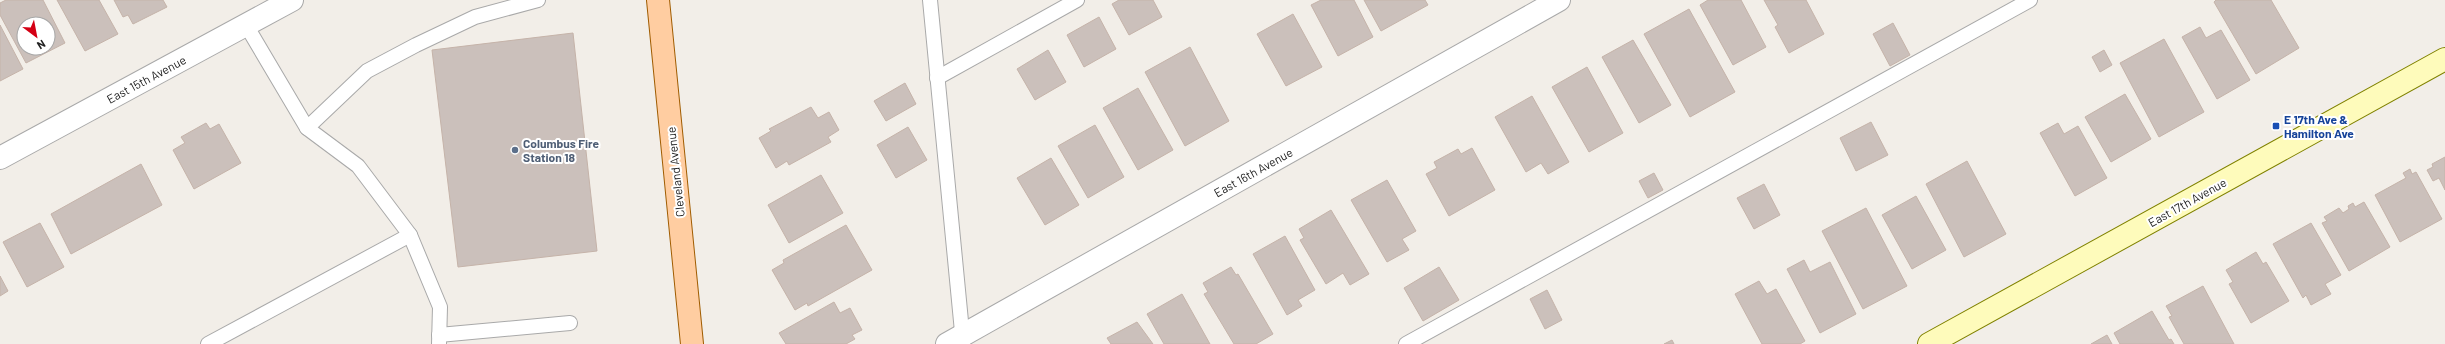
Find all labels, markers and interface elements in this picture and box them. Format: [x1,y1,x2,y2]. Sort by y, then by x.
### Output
north arrow [16,16,56,56]
text: N [35,37,48,52]
street label: East 15th Avenue [104,52,188,106]
place label: E 17th Ave & Hamilton Ave [2284,112,2354,140]
marker: E 17th Ave & Hamilton Ave [2271,121,2281,131]
street label: Cleveland Avenue [663,126,687,218]
place label: Columbus Fire Station 18 [523,136,599,164]
marker: Columbus Fire Station 18 [510,145,520,155]
street label: East 16th Avenue [1211,145,1295,199]
street label: East 17th Avenue [2145,175,2229,229]

